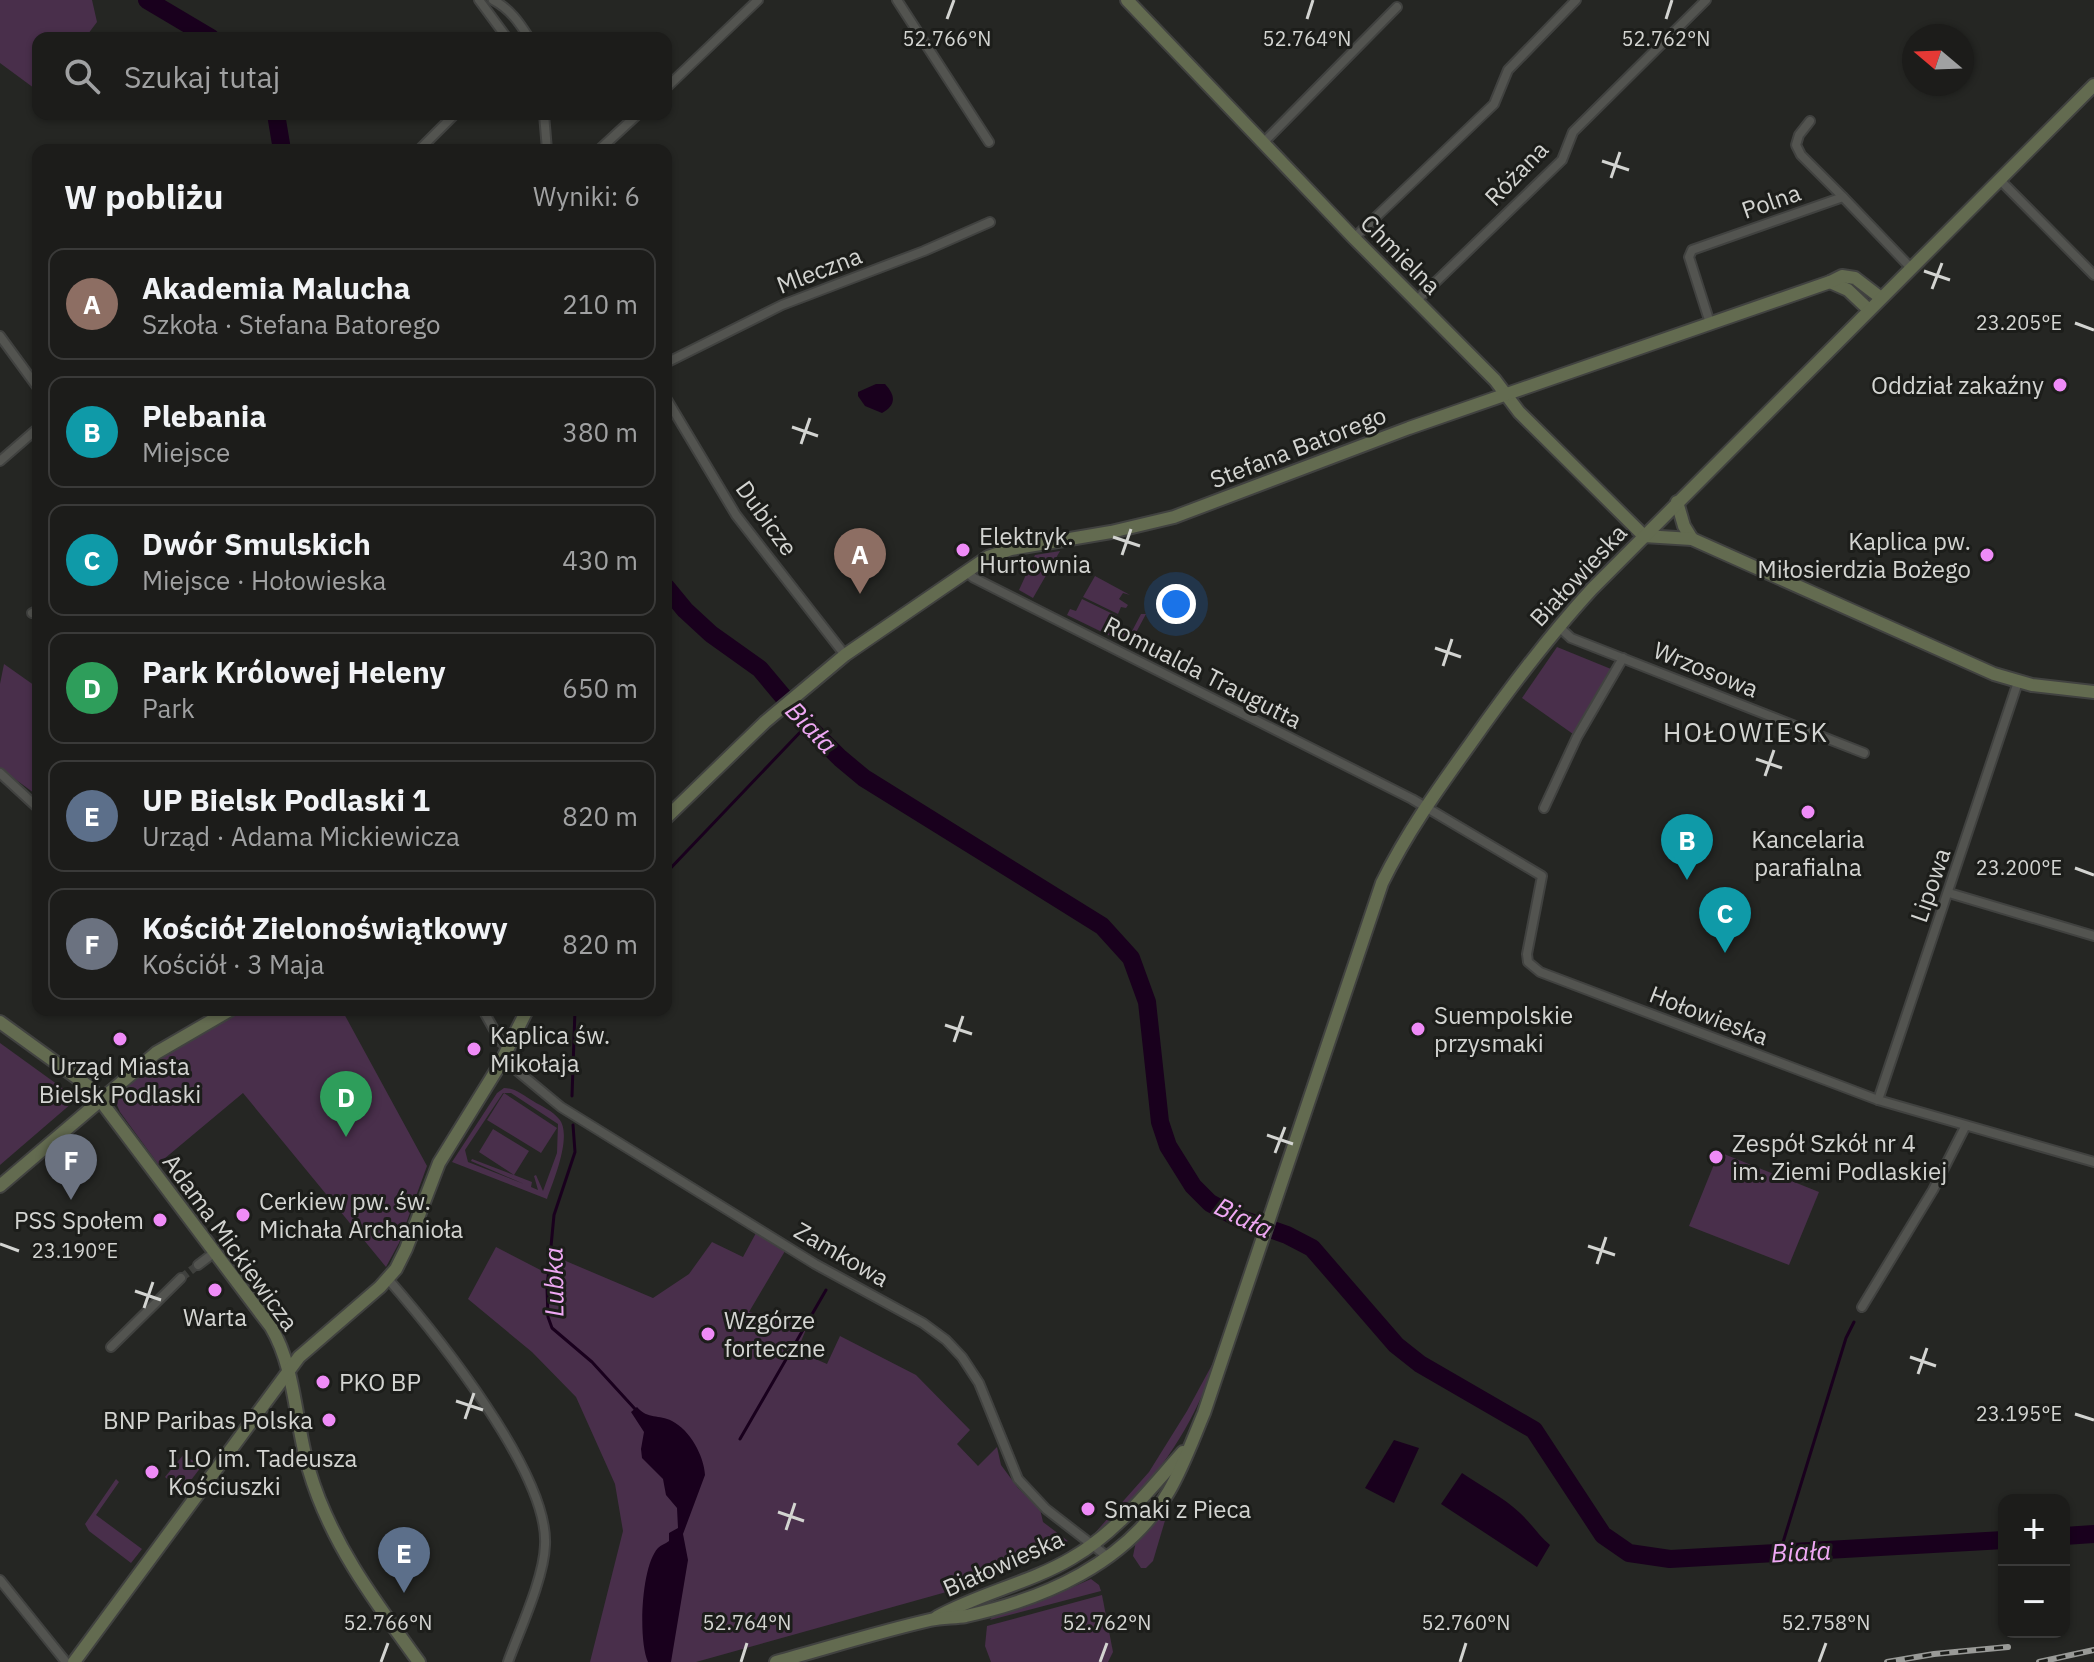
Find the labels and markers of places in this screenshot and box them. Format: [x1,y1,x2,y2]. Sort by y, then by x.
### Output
place label: Oddział zakaźny [1871,369,2044,401]
marker: Oddział zakaźny [2051,376,2069,394]
place label: Elektryk. Hurtownia [979,520,1091,580]
place label: Kaplica pw. Miłosierdzia Bożego [1757,525,1971,585]
pin: A [834,528,886,594]
marker: Elektryk. Hurtownia [954,541,972,559]
marker: Kaplica pw. Miłosierdzia Bożego [1978,546,1996,564]
marker: Kancelaria parafialna [1799,803,1817,821]
pin: B [1661,814,1713,880]
place label: Kancelaria parafialna [1751,823,1865,883]
pin: C [1699,887,1751,953]
place label: Suempolskie przysmaki [1434,999,1573,1059]
place label: Kaplica św. Mikołaja [490,1019,610,1079]
marker: Suempolskie przysmaki [1409,1020,1427,1038]
marker: Urząd Miasta Bielsk Podlaski [111,1030,129,1048]
marker: Kaplica św. Mikołaja [465,1040,483,1058]
place label: Urząd Miasta Bielsk Podlaski [39,1050,201,1110]
pin: D [320,1071,372,1137]
place label: Zespół Szkół nr 4 im. Ziemi Podlaskiej [1732,1127,1947,1187]
pin: F [45,1134,97,1200]
marker: Zespół Szkół nr 4 im. Ziemi Podlaskiej [1707,1148,1725,1166]
place label: Cerkiew pw. św. Michała Archanioła [259,1185,463,1245]
place label: PSS Społem [14,1204,144,1236]
marker: Cerkiew pw. św. Michała Archanioła [234,1206,252,1224]
marker: PSS Społem [151,1211,169,1229]
marker: Warta [206,1281,224,1299]
place label: Warta [183,1301,247,1333]
place label: Wzgórze forteczne [724,1304,826,1364]
marker: Wzgórze forteczne [699,1325,717,1343]
place label: PKO BP [339,1366,421,1398]
marker: PKO BP [314,1373,332,1391]
place label: BNP Paribas Polska [103,1404,313,1436]
marker: BNP Paribas Polska [320,1411,338,1429]
place label: I LO im. Tadeusza Kościuszki [168,1442,358,1502]
marker: I LO im. Tadeusza Kościuszki [143,1463,161,1481]
place label: Smaki z Pieca [1104,1493,1252,1525]
marker: Smaki z Pieca [1079,1500,1097,1518]
pin: E [378,1527,430,1593]

